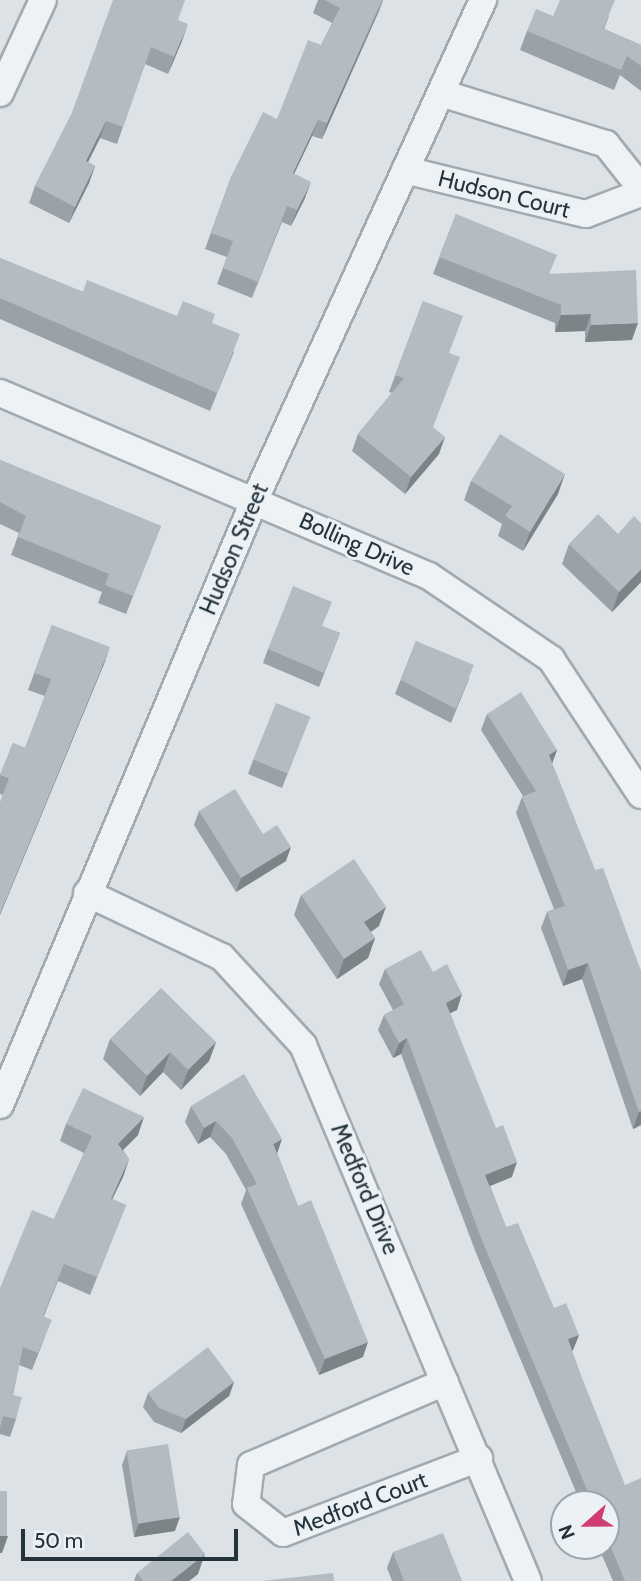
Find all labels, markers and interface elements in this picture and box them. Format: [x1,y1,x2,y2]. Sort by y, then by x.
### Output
street label: Hudson Court [435,164,573,224]
street label: Hudson Street [194,479,274,619]
street label: Bolling Drive [295,506,419,582]
street label: Medford Drive [325,1119,405,1259]
street label: Medford Court [289,1466,431,1542]
north arrow [550,1490,620,1560]
scale bar [24,1514,242,1558]
text: N [554,1522,580,1542]
text: 50 m [34,1528,83,1553]

